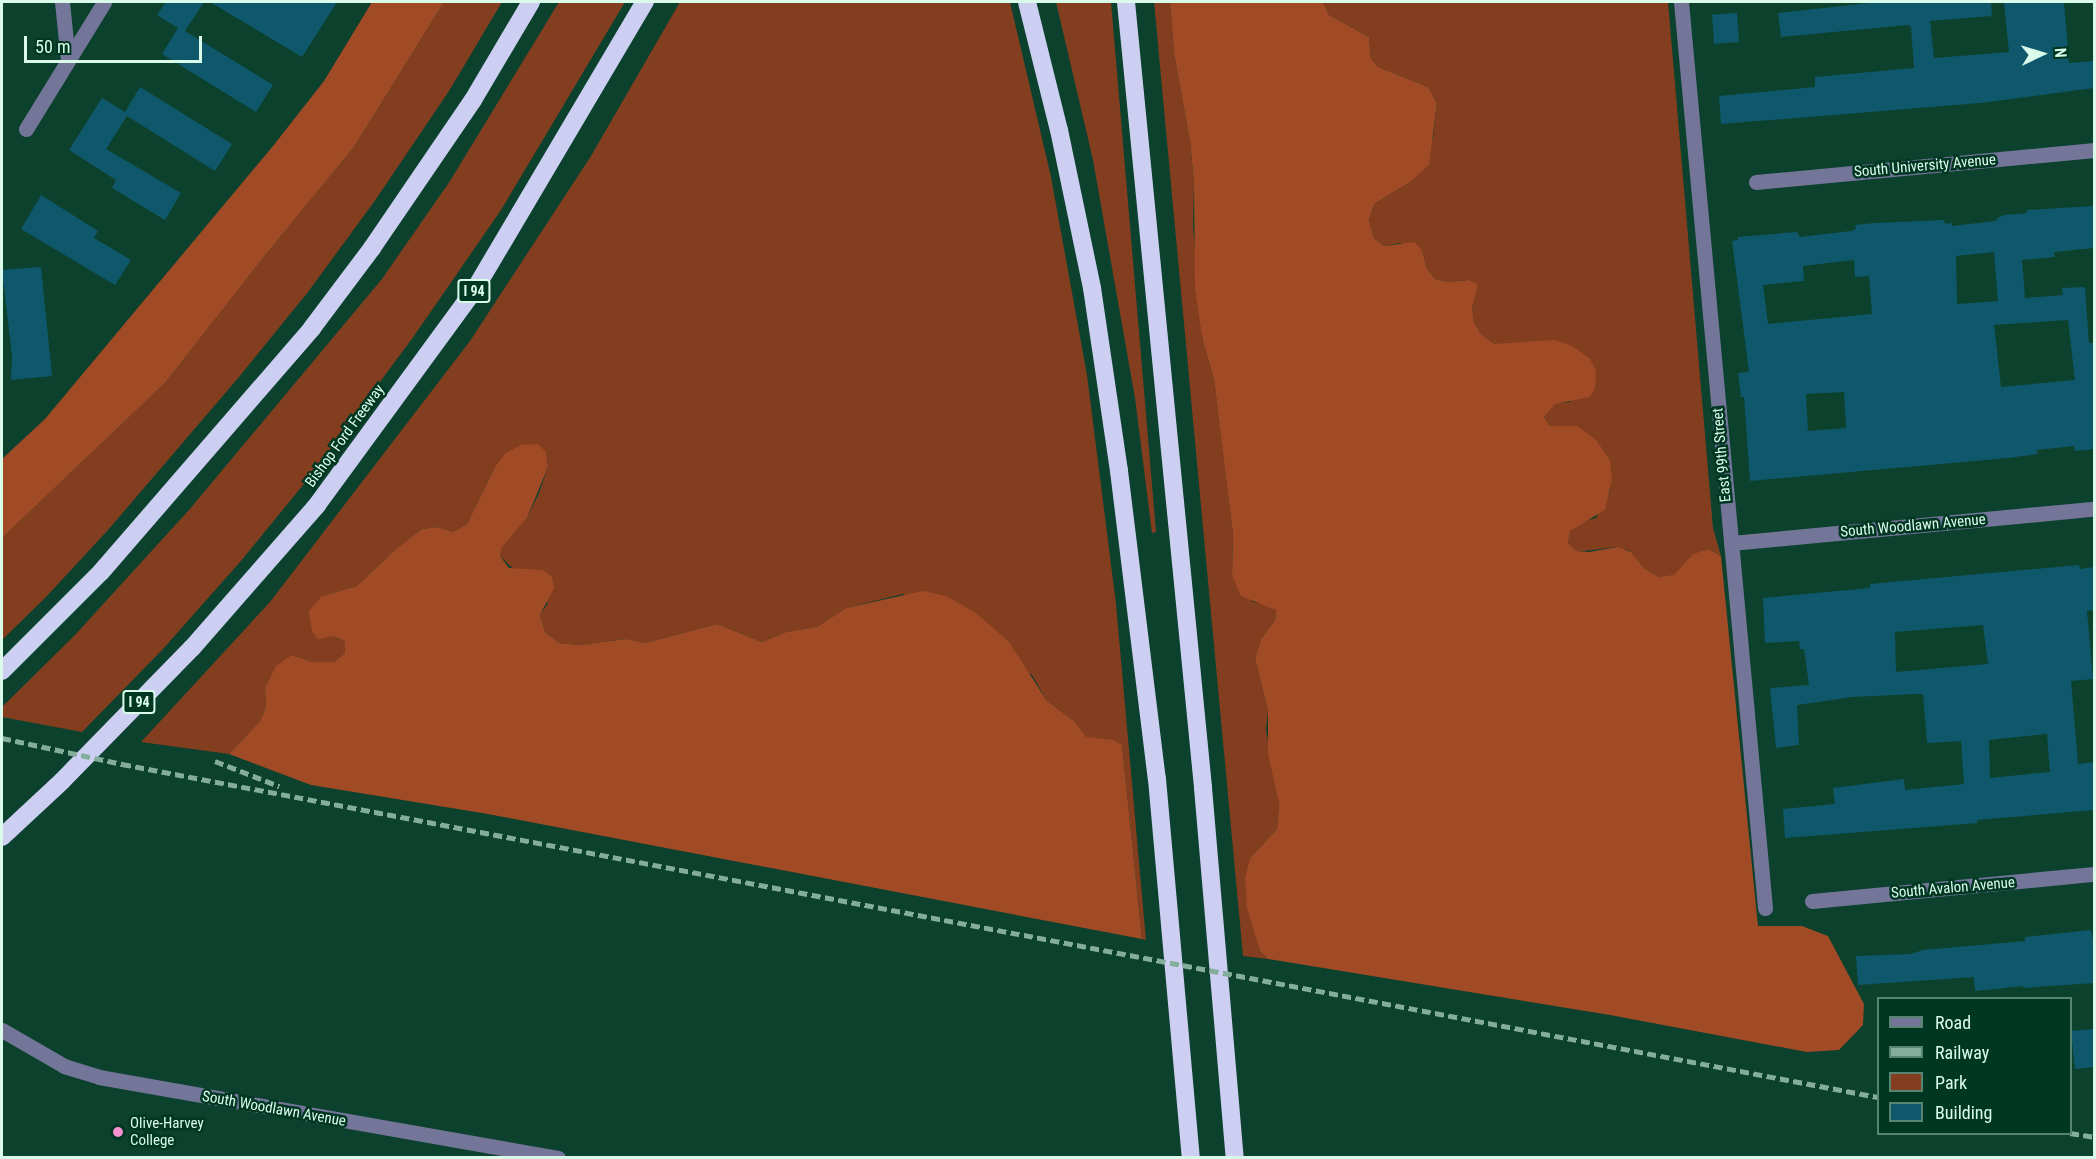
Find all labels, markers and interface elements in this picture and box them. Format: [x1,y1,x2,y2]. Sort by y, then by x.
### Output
scale bar [27,24,206,62]
north arrow [2012,24,2072,84]
text: 50 m [35,36,70,57]
text: N [2051,47,2070,58]
street label: South University Avenue [1853,151,1997,181]
road number: I 94 [456,280,492,302]
street label: Bishop Ford Freeway [302,381,388,491]
street label: East 99th Street [1709,407,1735,503]
street label: South Woodlawn Avenue [1840,511,1986,541]
road number: I 94 [121,691,157,713]
street label: South Avalon Avenue [1890,874,2016,902]
legend [1877,997,2072,1135]
text: Road [1935,1012,1971,1033]
text: Railway [1935,1042,1989,1063]
text: Park [1935,1072,1967,1093]
street label: South Woodlawn Avenue [201,1087,347,1131]
text: Building [1935,1102,1992,1123]
place label: Olive-Harvey College [130,1114,204,1149]
marker: Olive-Harvey College [111,1125,125,1139]

